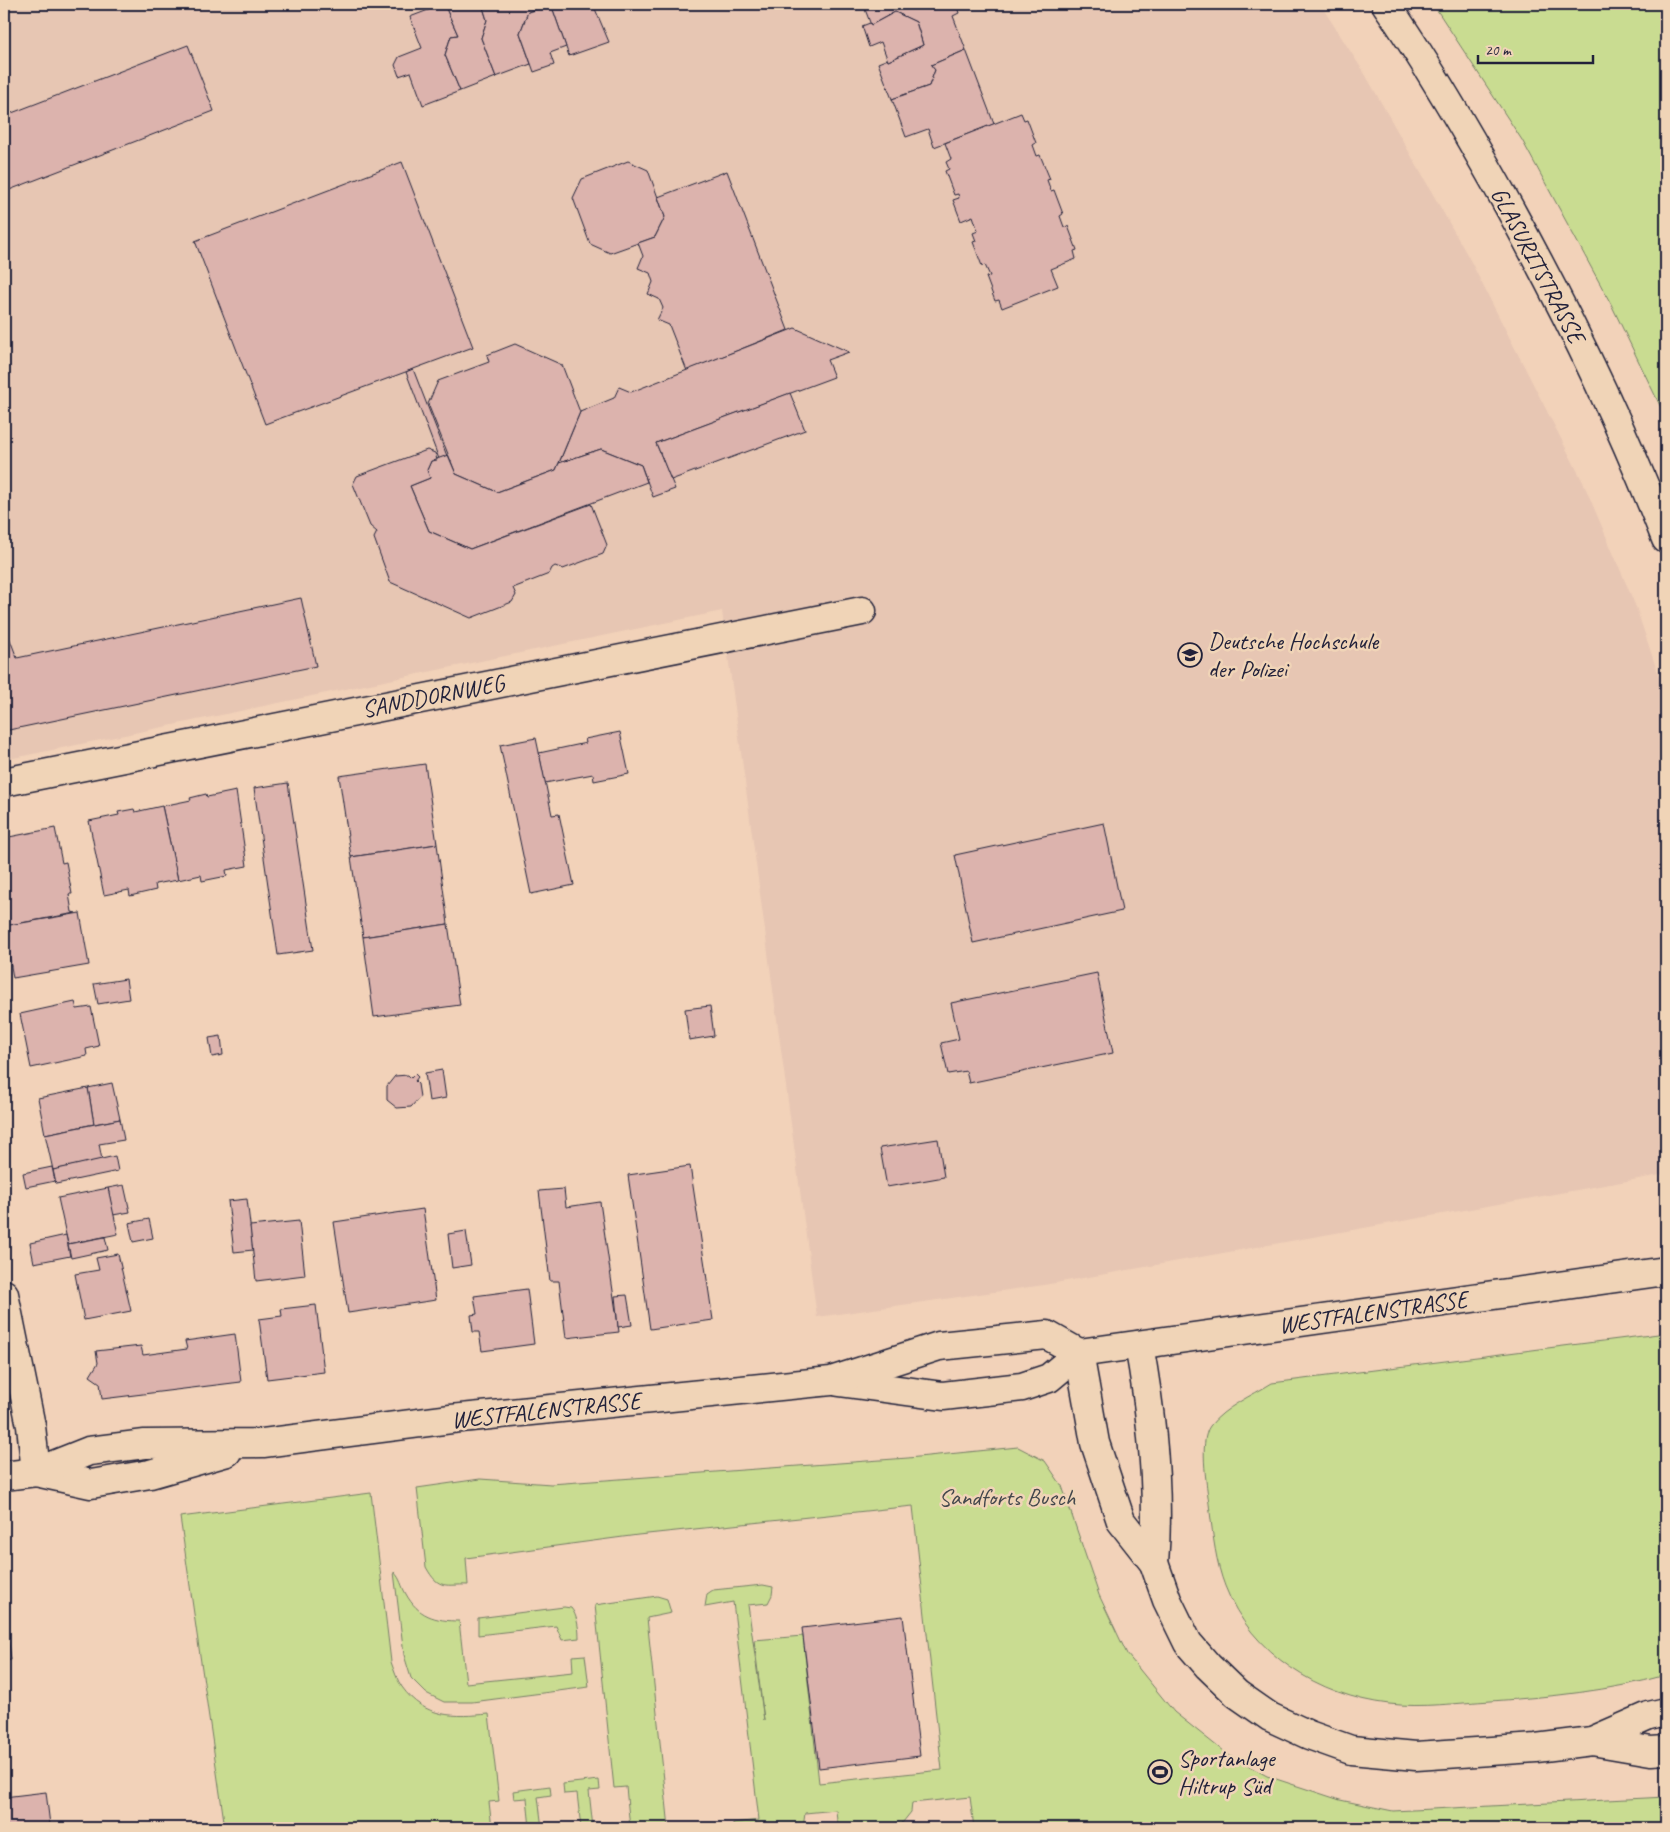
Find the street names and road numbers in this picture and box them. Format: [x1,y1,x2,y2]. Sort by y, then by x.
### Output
street label: GLASURITSTRASSE [1484,182,1593,351]
street label: SANDDORNWEG [359,667,509,724]
street label: WESTFALENSTRASSE [1277,1284,1472,1340]
street label: WESTFALENSTRASSE [450,1385,645,1435]

